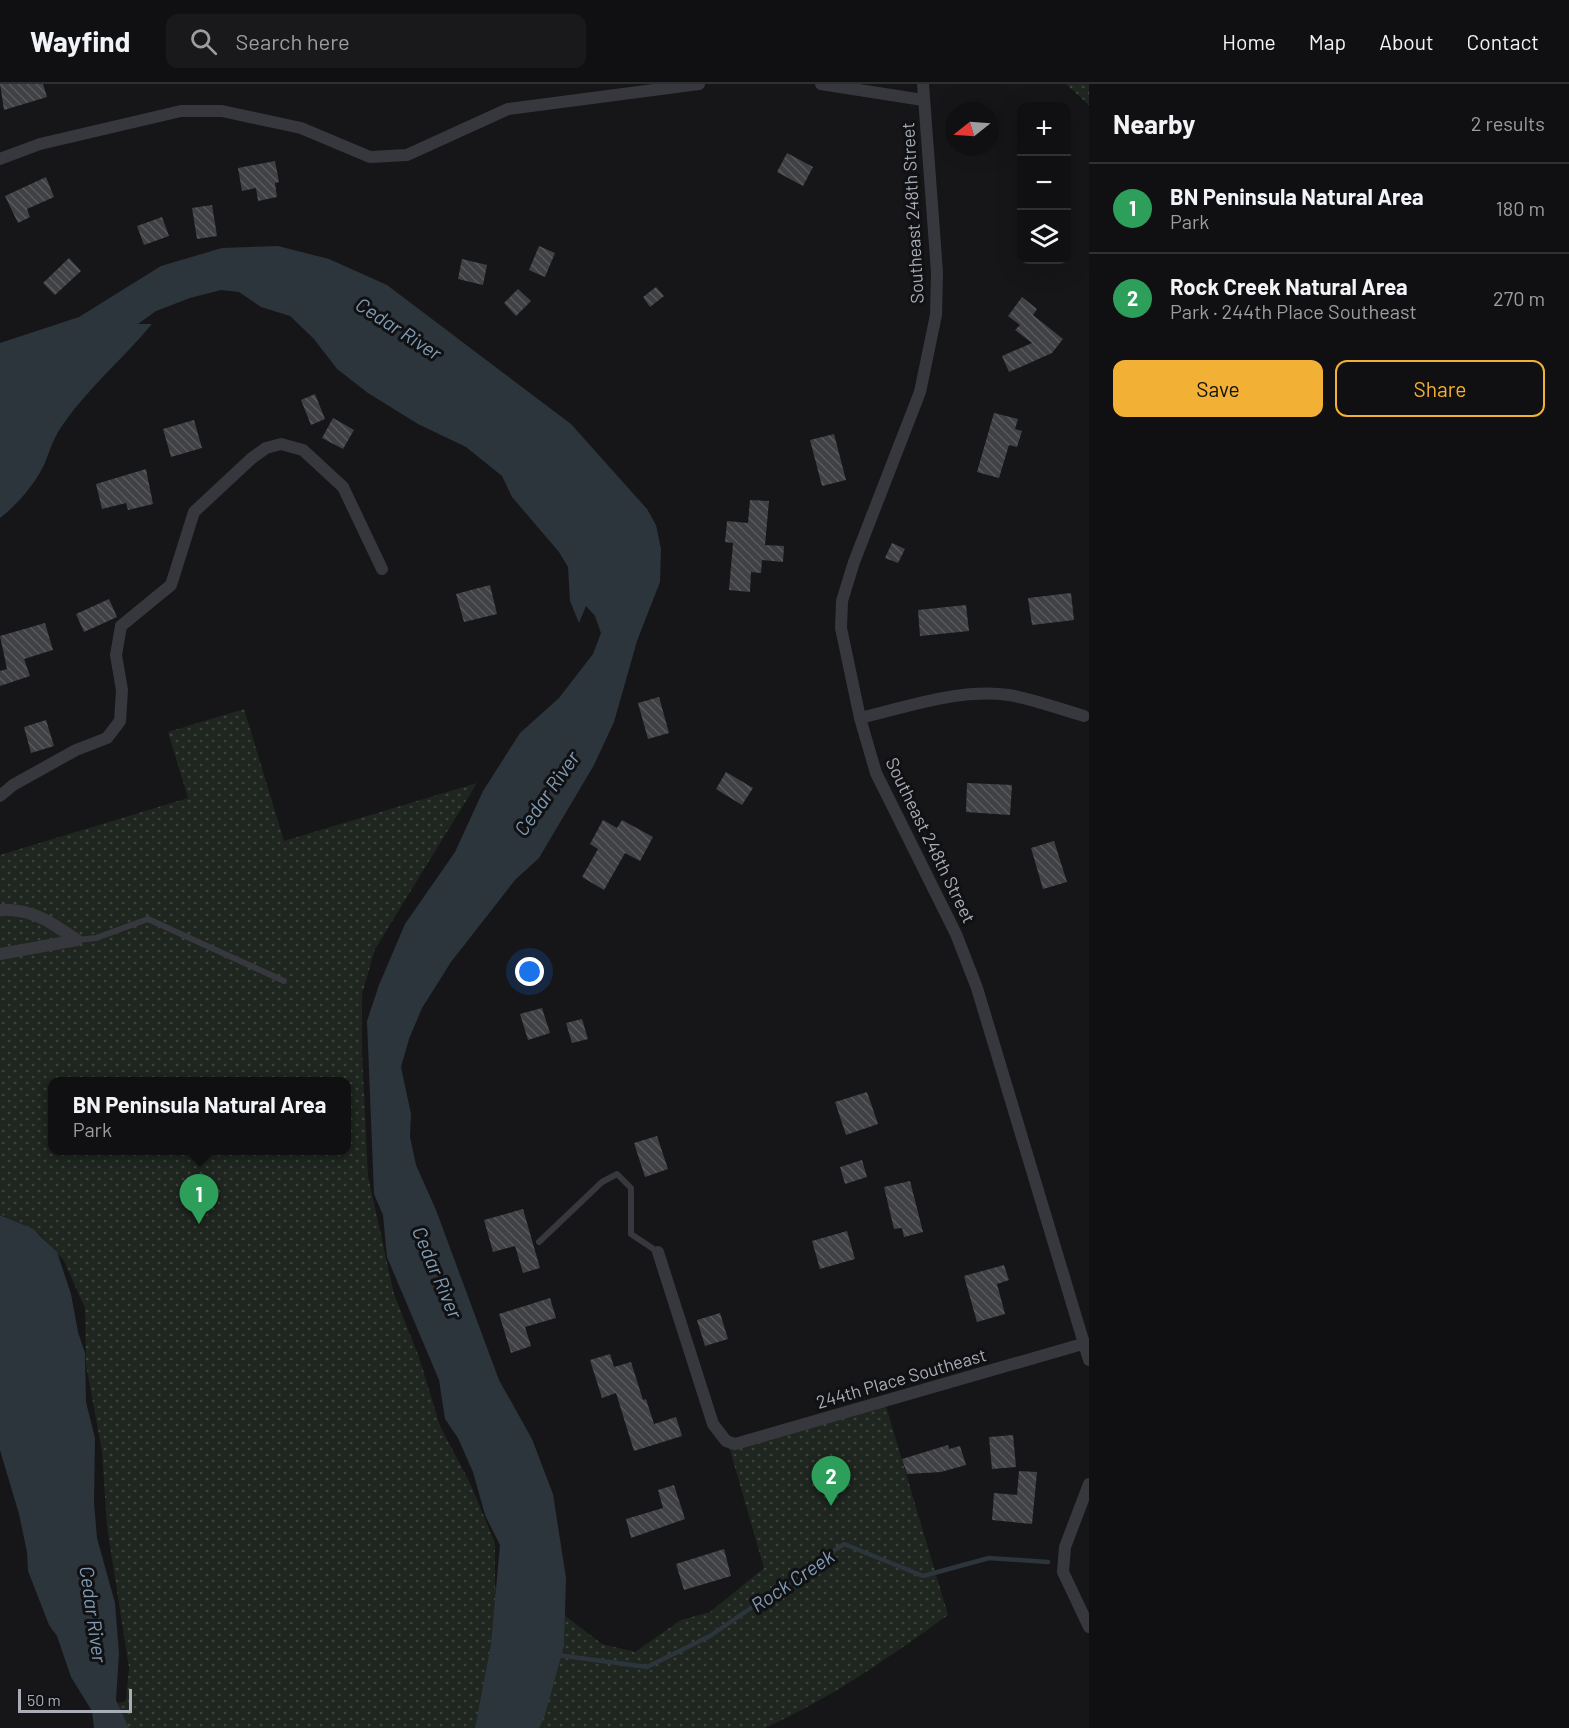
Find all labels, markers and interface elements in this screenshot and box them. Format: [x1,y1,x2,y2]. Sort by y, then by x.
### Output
search box [166,14,586,68]
text: Wayfind [30,24,130,58]
icon: search [187,25,220,58]
text: Search here [235,28,350,54]
text: Home [1222,29,1276,54]
text: Map [1309,29,1346,54]
text: About [1379,29,1434,54]
text: Contact [1467,29,1539,54]
north arrow [945,102,999,156]
map controls [1017,102,1071,264]
button: + [1017,102,1071,156]
text: Nearby [1113,108,1195,139]
text: 2 results [1471,111,1545,135]
street label: Southeast 248th Street [896,122,928,304]
button: − [1017,156,1071,210]
text: BN Peninsula Natural Area [1170,183,1424,209]
text: 1 [1129,196,1136,220]
text: 180 m [1496,196,1545,220]
text: Park [1170,209,1209,233]
button: layers [1017,210,1071,264]
text: Rock Creek Natural Area [1170,273,1408,299]
text: 2 [1127,286,1138,310]
text: 270 m [1493,286,1545,310]
water label: Cedar River [352,291,447,365]
text: Park · 244th Place Southeast [1170,299,1417,323]
button: Save [1113,360,1323,417]
button: Share [1335,360,1545,417]
water label: Cedar River [508,745,584,840]
street label: Southeast 248th Street [881,754,981,926]
your location [515,957,544,986]
popup [48,1077,351,1155]
text: BN Peninsula Natural Area [73,1091,326,1117]
text: Park [73,1117,112,1141]
pin: 1 [180,1174,218,1224]
water label: Cedar River [408,1223,468,1322]
street label: 244th Place Southeast [813,1343,989,1413]
pin: 2 [812,1456,850,1506]
water label: Rock Creek [746,1543,838,1617]
water label: Cedar River [75,1564,113,1665]
scale bar [18,1686,132,1714]
text: 50 m [27,1690,61,1709]

